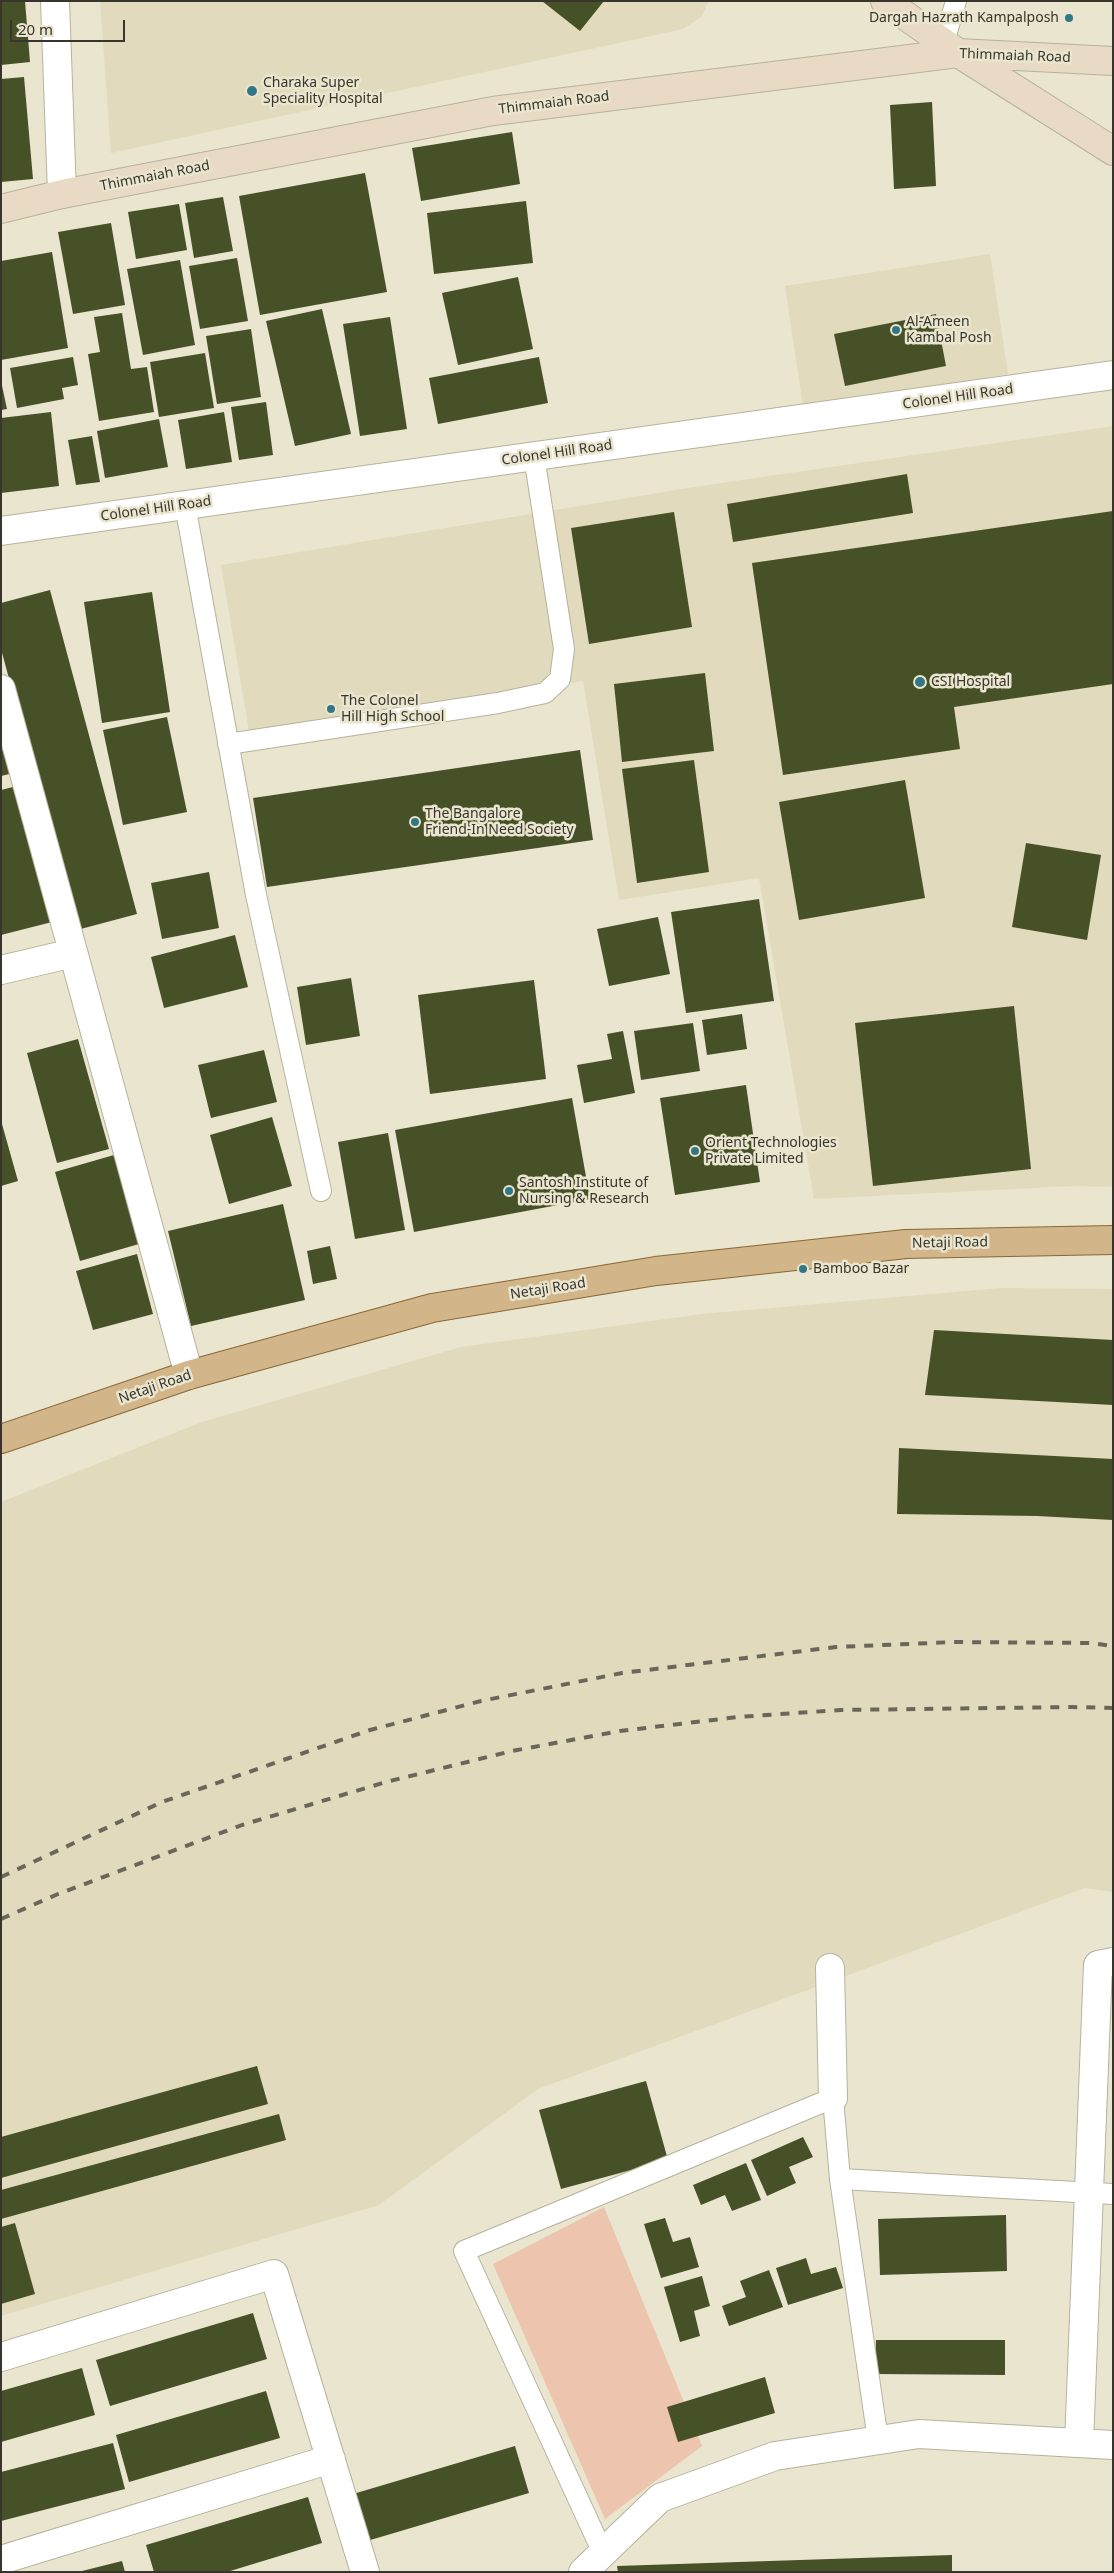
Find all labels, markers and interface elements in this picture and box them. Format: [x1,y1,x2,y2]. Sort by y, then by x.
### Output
scale bar [12,10,128,42]
place label: Dargah Hazrath Kampalposh [869,10,1059,26]
marker: Dargah Hazrath Kampalposh [1063,12,1075,24]
text: 20 m [18,19,53,39]
street label: Thimmaiah Road [959,46,1071,66]
place label: Charaka Super Speciality Hospital [263,75,383,108]
marker: Charaka Super Speciality Hospital [245,84,259,98]
street label: Thimmaiah Road [498,88,610,118]
street label: Thimmaiah Road [99,157,211,195]
place label: Al-Ameen Kambal Posh [906,314,992,347]
marker: Al-Ameen Kambal Posh [890,324,902,336]
street label: Colonel Hill Road [902,381,1014,413]
street label: Colonel Hill Road [501,437,613,469]
street label: Colonel Hill Road [100,493,212,525]
place label: CSI Hospital [931,674,1010,690]
marker: CSI Hospital [913,675,927,689]
place label: The Colonel Hill High School [341,693,444,726]
marker: The Colonel Hill High School [325,703,337,715]
place label: The Bangalore Friend-In Need Society [425,806,574,839]
marker: The Bangalore Friend-In Need Society [409,816,421,828]
place label: Orient Technologies Private Limited [705,1135,837,1168]
marker: Orient Technologies Private Limited [689,1145,701,1157]
place label: Santosh Institute of Nursing & Research [519,1175,649,1208]
marker: Santosh Institute of Nursing & Research [503,1185,515,1197]
street label: Netaji Road [912,1234,988,1252]
place label: Bamboo Bazar [813,1261,909,1277]
marker: Bamboo Bazar [797,1263,809,1275]
street label: Netaji Road [509,1275,587,1303]
street label: Netaji Road [116,1367,194,1407]

